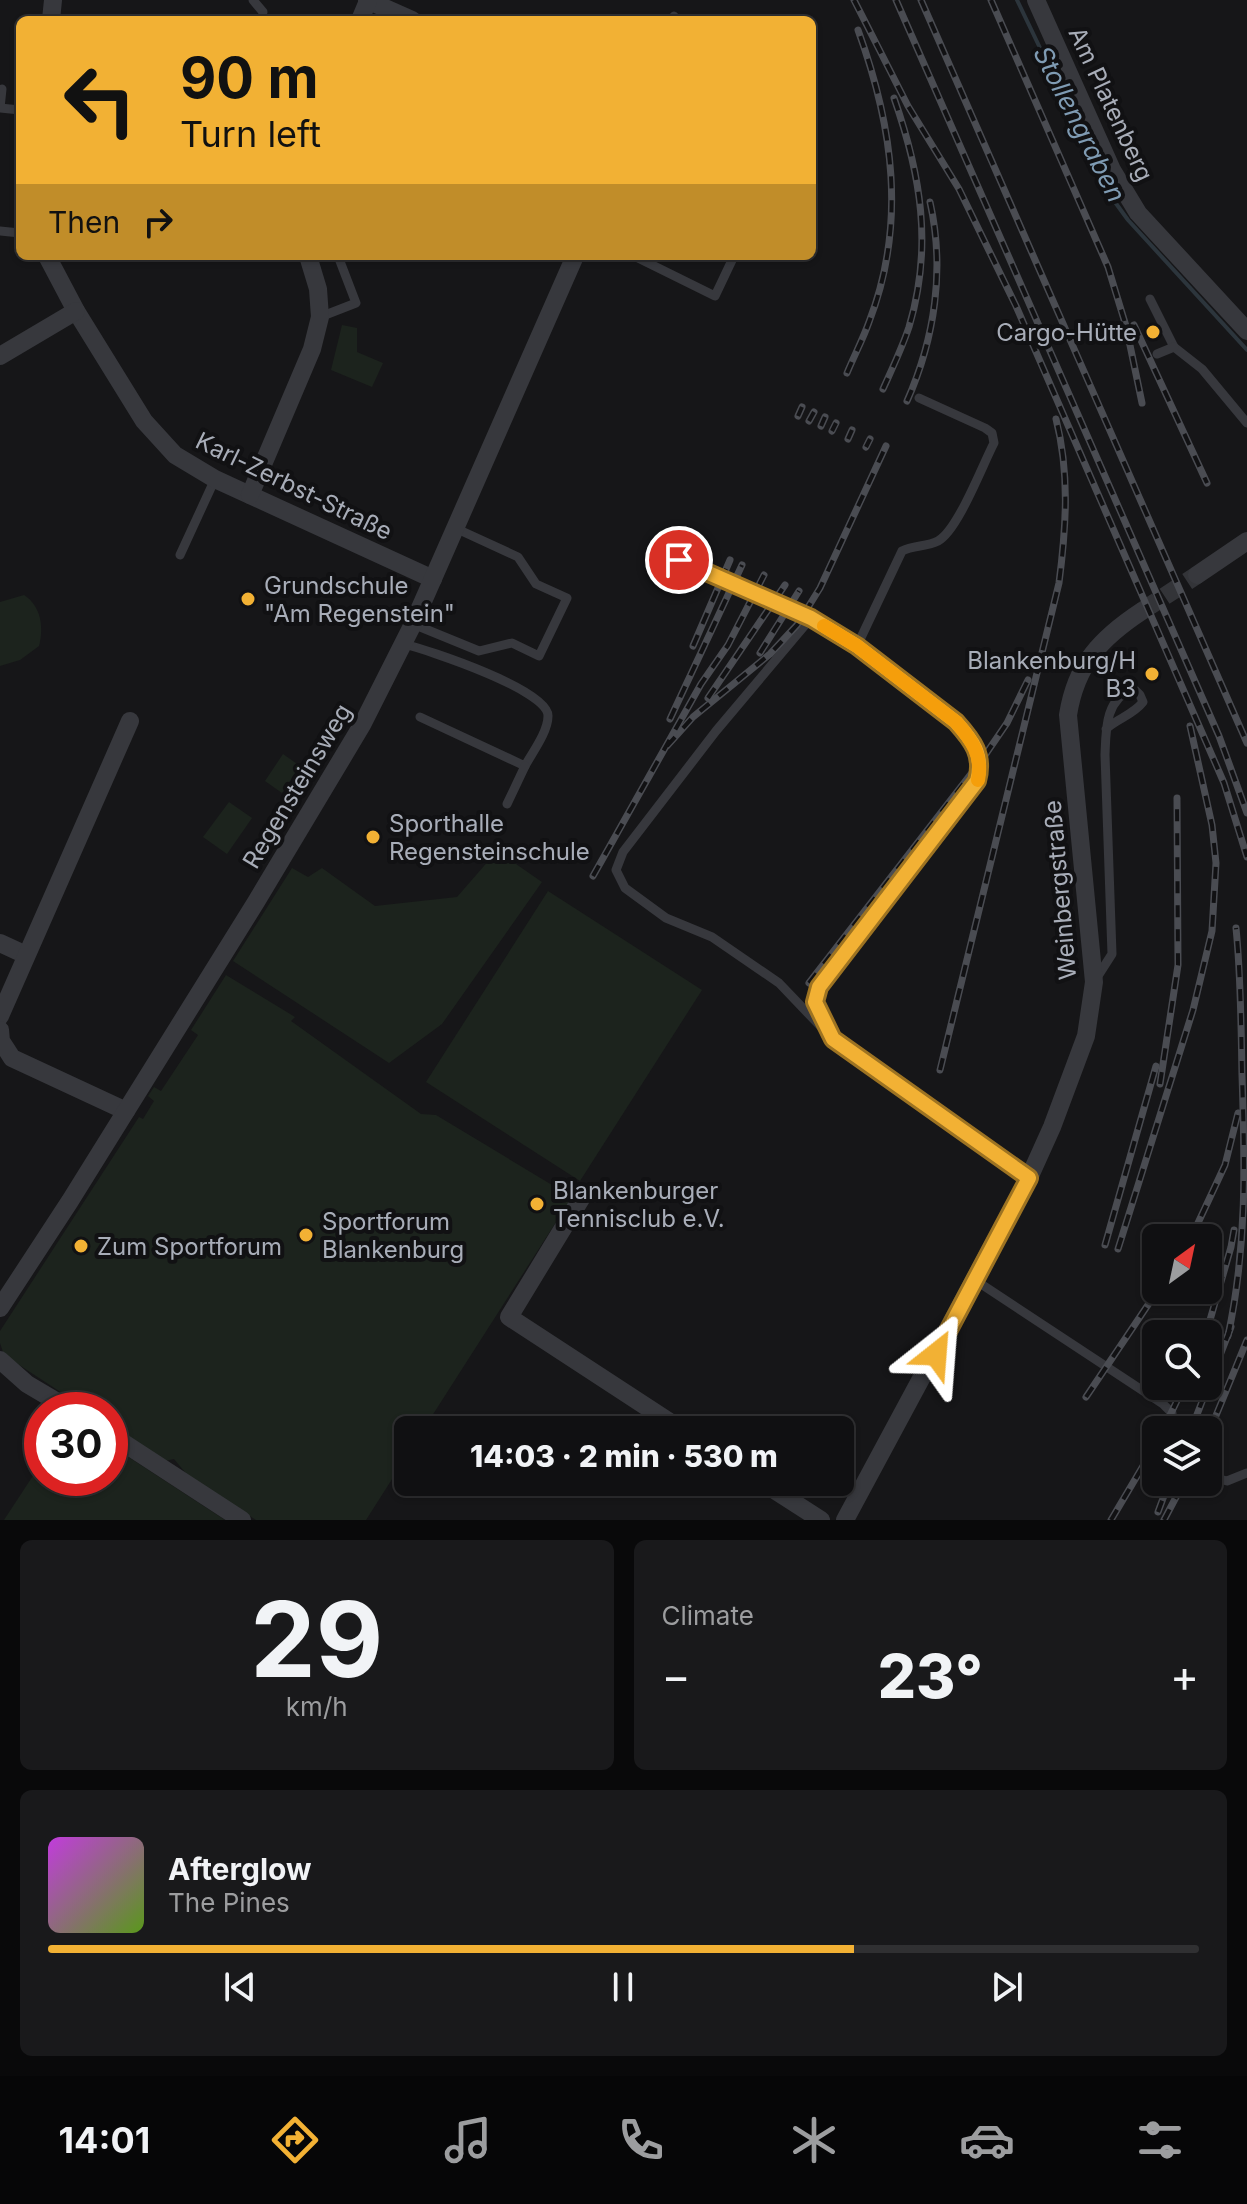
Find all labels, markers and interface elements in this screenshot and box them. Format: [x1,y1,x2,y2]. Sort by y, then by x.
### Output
street label: Am Platenberg [1063,22,1159,186]
water label: Stollengraben [1027,41,1133,207]
text: 90 m [180,44,319,112]
icon: left [48,48,152,152]
text: Turn left [180,112,321,156]
icon: right [136,200,180,244]
text: Then [48,204,120,240]
place label: Cargo-Hütte [996,318,1137,347]
marker: Cargo-Hütte [1144,323,1162,341]
street label: Karl-Zerbst-Straße [191,426,397,546]
pin [645,526,713,594]
icon: arrive [657,538,701,582]
place label: Grundschule "Am Regenstein" [264,571,455,628]
marker: Grundschule "Am Regenstein" [239,590,257,608]
place label: Blankenburg/H B3 [967,646,1136,703]
marker: Blankenburg/H B3 [1143,665,1161,683]
street label: Regensteinsweg [236,698,358,874]
street label: Weinbergstraße [1038,799,1082,981]
place label: Sporthalle Regensteinschule [389,809,590,866]
marker: Sporthalle Regensteinschule [364,828,382,846]
place label: Blankenburger Tennisclub e.V. [553,1176,725,1233]
marker: Blankenburger Tennisclub e.V. [528,1195,546,1213]
place label: Sportforum Blankenburg [322,1207,464,1264]
north arrow [1142,1224,1222,1304]
map controls [1142,1224,1222,1496]
marker: Sportforum Blankenburg [297,1226,315,1244]
place label: Zum Sportforum [97,1232,282,1261]
marker: Zum Sportforum [72,1237,90,1255]
position arrow [894,1312,978,1396]
button: search [1142,1320,1222,1400]
speed limit sign: 30 [24,1392,128,1496]
button: layers [1142,1416,1222,1496]
text: 14:03 · 2 min · 530 m [470,1438,778,1474]
text: 29 [250,1576,383,1702]
text: Climate [662,1600,754,1631]
text: 23° [878,1640,983,1712]
text: − [662,1649,691,1703]
text: + [1170,1649,1199,1703]
text: km/h [286,1691,348,1722]
text: Afterglow [168,1851,312,1887]
text: The Pines [168,1887,290,1918]
icon: previous [218,1965,262,2009]
icon: pause [601,1965,645,2009]
icon: next [985,1965,1029,2009]
icon: directions [267,2112,323,2168]
icon: music [440,2112,496,2168]
icon: phone [613,2112,669,2168]
icon: climate [786,2112,842,2168]
icon: car [959,2112,1015,2168]
icon: filters [1132,2112,1188,2168]
text: 14:01 [59,2118,150,2162]

